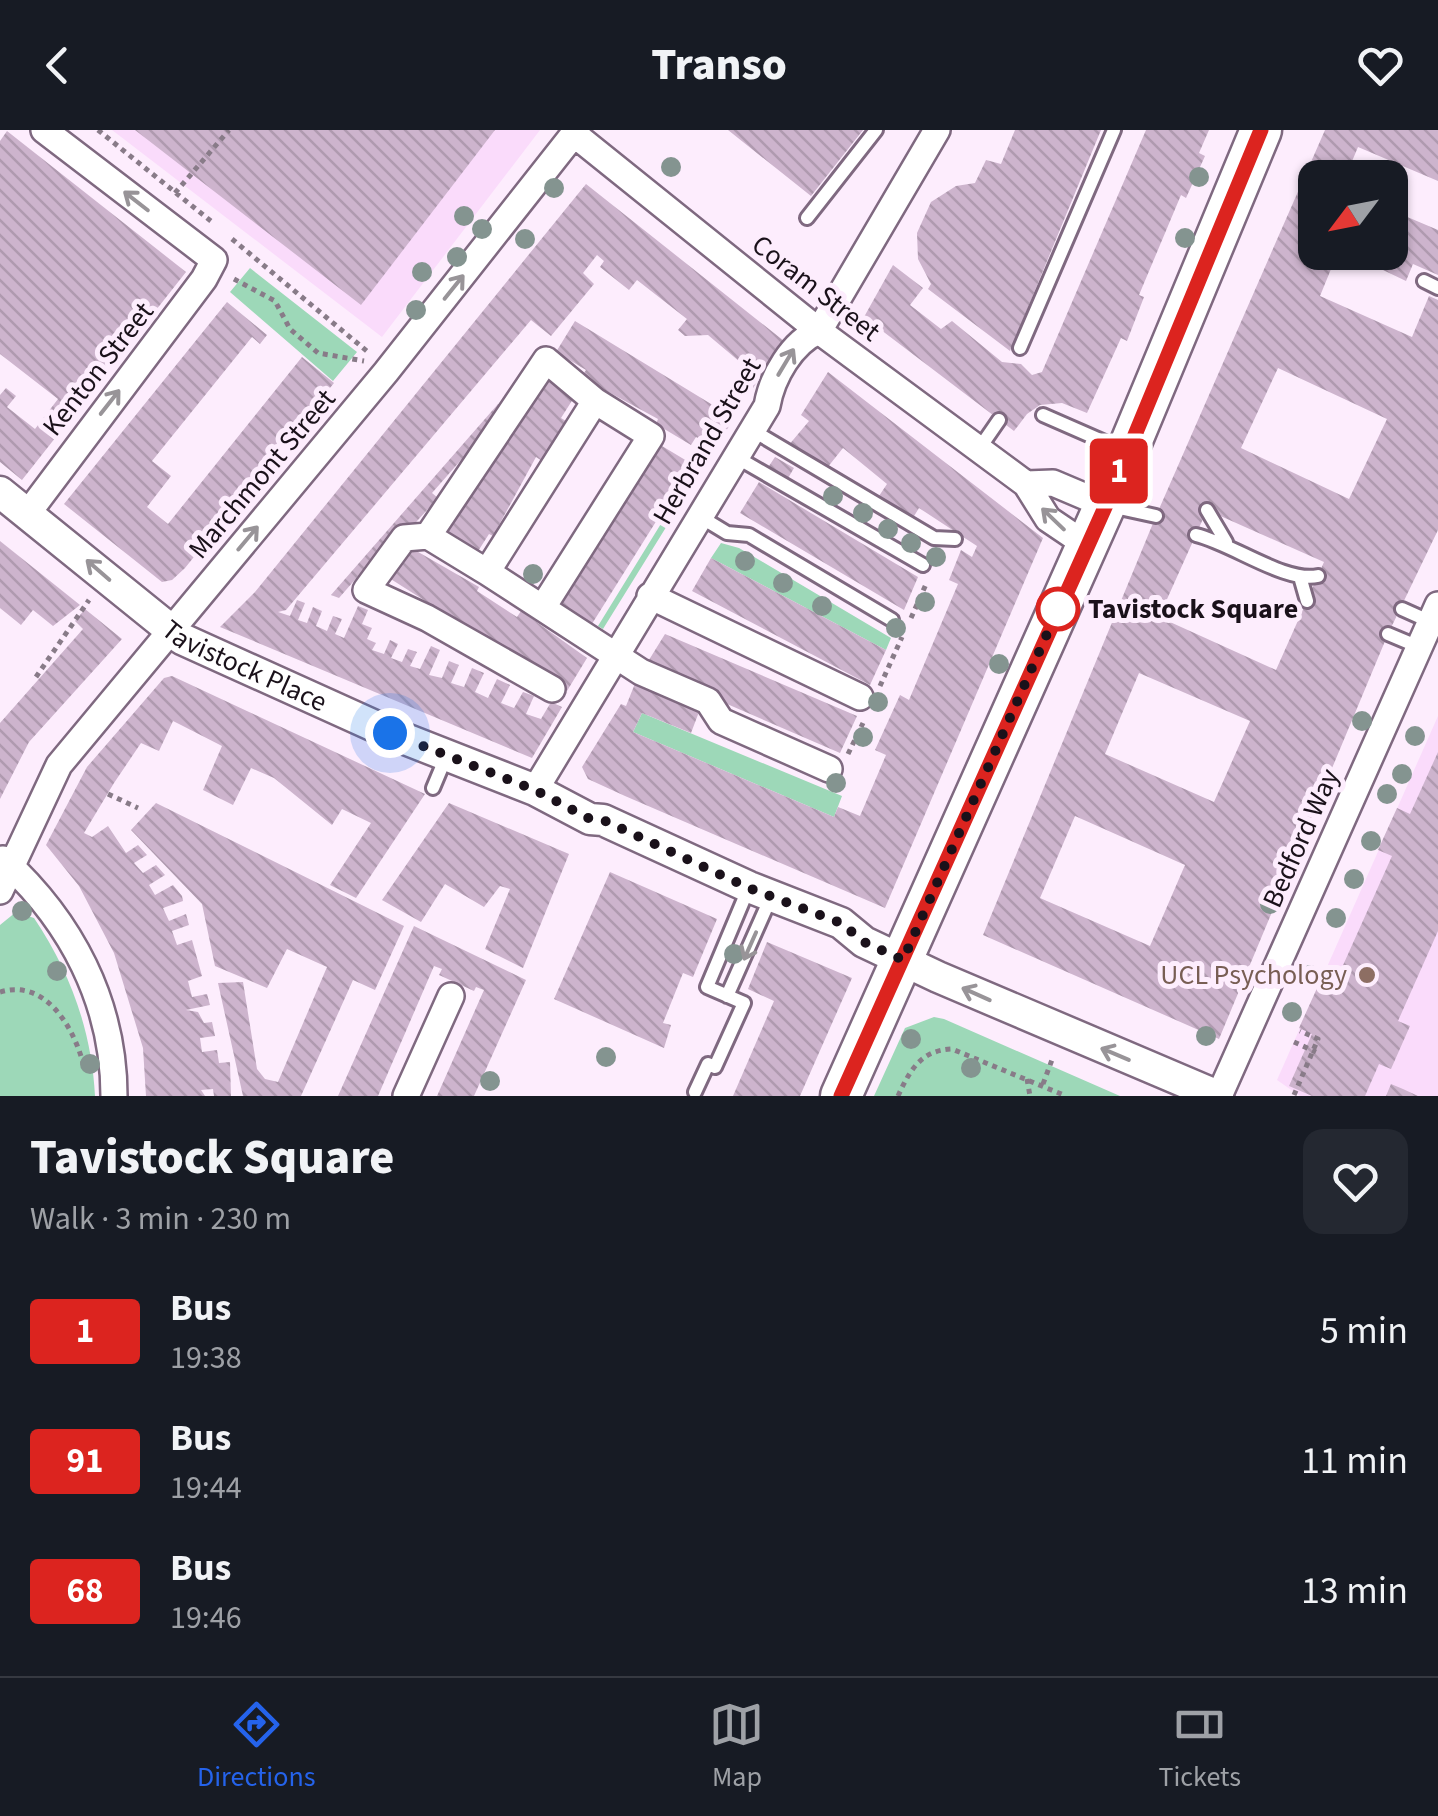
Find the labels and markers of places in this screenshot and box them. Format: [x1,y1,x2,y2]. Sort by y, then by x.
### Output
marker: Tavistock Square [1037,588,1079,630]
place label: Tavistock Square [1088,589,1298,629]
place label: UCL Psychology [1160,955,1347,995]
marker: UCL Psychology [1356,964,1378,986]

